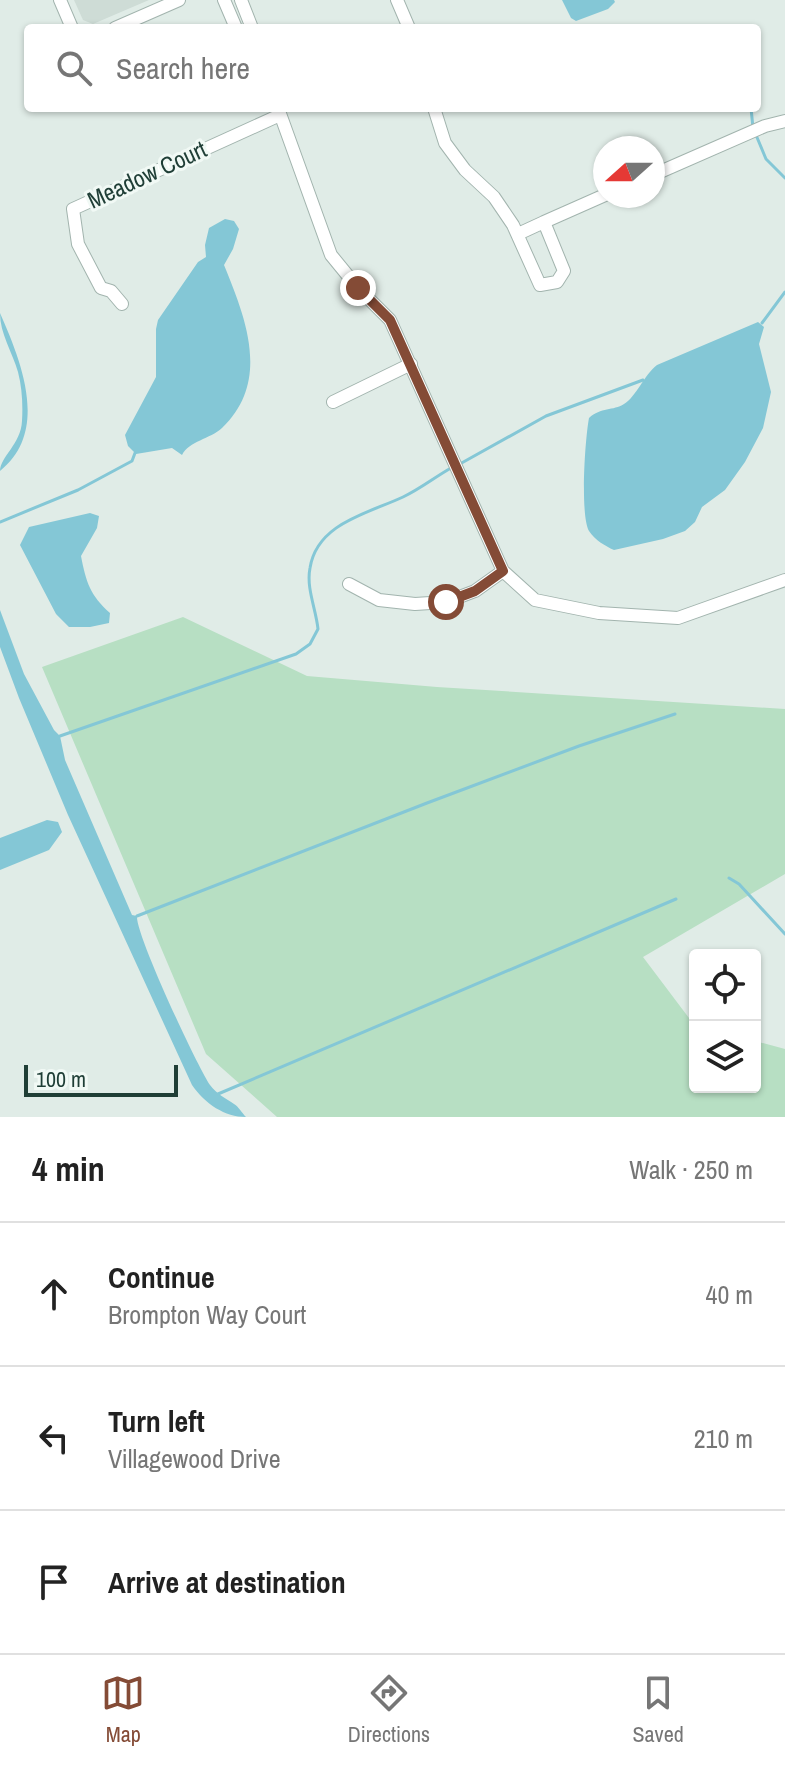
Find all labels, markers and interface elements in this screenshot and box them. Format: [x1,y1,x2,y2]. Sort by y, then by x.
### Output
search box [24,24,761,112]
icon: search [52,46,96,90]
text: Search here [116,48,250,88]
street label: Meadow Court [82,132,212,216]
north arrow [593,136,665,208]
route end [340,270,376,306]
route start [428,584,464,620]
map controls [689,949,761,1093]
button: locate [689,949,761,1021]
button: layers [689,1021,761,1093]
scale bar [24,1061,178,1097]
text: 100 m [36,1064,86,1094]
text: 4 min [32,1146,105,1192]
text: Walk · 250 m [629,1152,753,1187]
text: Continue [108,1257,215,1297]
icon: ahead [32,1272,76,1316]
text: 40 m [706,1277,753,1312]
text: Brompton Way Court [108,1297,306,1332]
text: Turn left [108,1401,205,1441]
icon: left [32,1416,76,1460]
text: 210 m [694,1421,753,1456]
text: Villagewood Drive [108,1441,281,1476]
icon: arrive [32,1560,76,1604]
text: Arrive at destination [108,1562,346,1602]
tab: Map [101,1671,145,1749]
tab: Directions [348,1671,430,1749]
tab: Saved [633,1671,684,1749]

